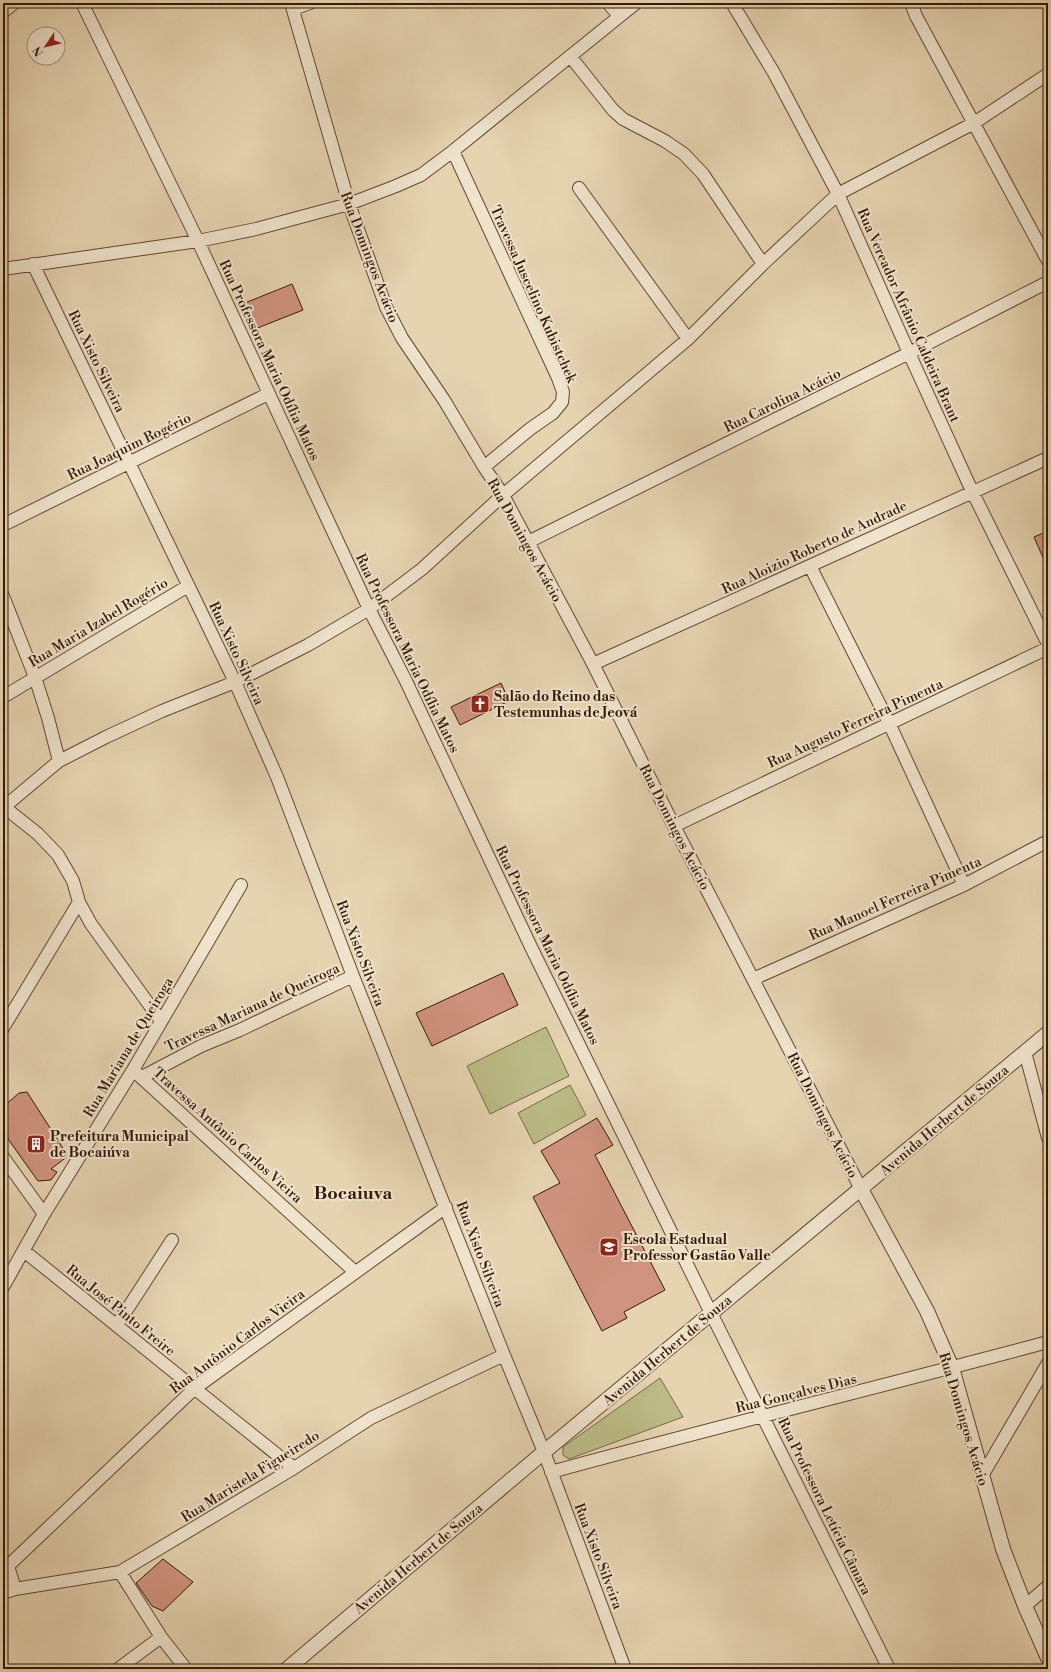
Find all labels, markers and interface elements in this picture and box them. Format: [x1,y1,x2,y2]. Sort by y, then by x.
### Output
north arrow [26,26,66,66]
text: N [30,43,47,59]
street label: Rua Domingos Acácio [336,189,402,325]
street label: Travessa Juscelino Kubistchek [486,203,581,386]
street label: Rua Vereador Afrânio Caldeira Brant [853,206,964,425]
street label: Rua Professora Maria Odília Matos [215,257,324,464]
street label: Rua Xisto Silveira [63,307,129,416]
street label: Rua Carolina Acácio [721,365,844,437]
street label: Rua Joaquim Rogério [65,409,194,485]
street label: Rua Domingos Acácio [483,475,566,606]
street label: Rua Aloizio Roberto de Andrade [719,497,910,599]
street label: Rua Professora Maria Odília Matos [351,551,463,756]
street label: Rua Maria Izabel Rogério [25,574,172,672]
street label: Rua Xisto Silveira [204,599,268,709]
street label: Rua Augusto Ferreira Pimenta [765,675,947,773]
place label: Salão do Reino das Testemunhas de Jeová [494,688,638,722]
church icon: Salão do Reino das Testemunhas de Jeová [469,693,491,715]
street label: Rua Domingos Acácio [635,762,714,893]
street label: Rua Professora Maria Odília Matos [491,843,603,1048]
street label: Rua Manoel Ferreira Pimenta [806,852,985,945]
street label: Rua Xisto Silveira [332,898,389,1010]
street label: Travessa Mariana de Queiroga [162,959,343,1056]
street label: Rua Mariana de Queiroga [80,974,178,1121]
street label: Rua Domingos Acácio [783,1050,862,1181]
street label: Avenida Herbert de Souza [876,1061,1013,1181]
street label: Travessa Antônio Carlos Vieira [149,1064,306,1208]
place label: Prefeitura Municipal de Bocaiúva [50,1128,189,1162]
building icon: Prefeitura Municipal de Bocaiúva [25,1133,47,1155]
district label: Bocaiuva [314,1182,393,1205]
street label: Rua Xisto Silveira [452,1199,509,1311]
place label: Escola Estadual Professor Gastão Valle [623,1231,771,1265]
school or university icon: Escola Estadual Professor Gastão Valle [598,1236,620,1258]
street label: Rua José Pinto Freire [62,1261,179,1360]
street label: Rua Antônio Carlos Vieira [167,1285,309,1398]
street label: Avenida Herbert de Souza [599,1291,736,1411]
street label: Rua Domingos Acácio [934,1350,992,1488]
street label: Rua Gonçalves Dias [734,1370,859,1418]
street label: Rua Professora Letícia Câmara [773,1415,875,1599]
street label: Rua Maristela Figueiredo [178,1427,323,1527]
street label: Avenida Herbert de Souza [350,1499,487,1619]
street label: Rua Xisto Silveira [570,1501,627,1613]

